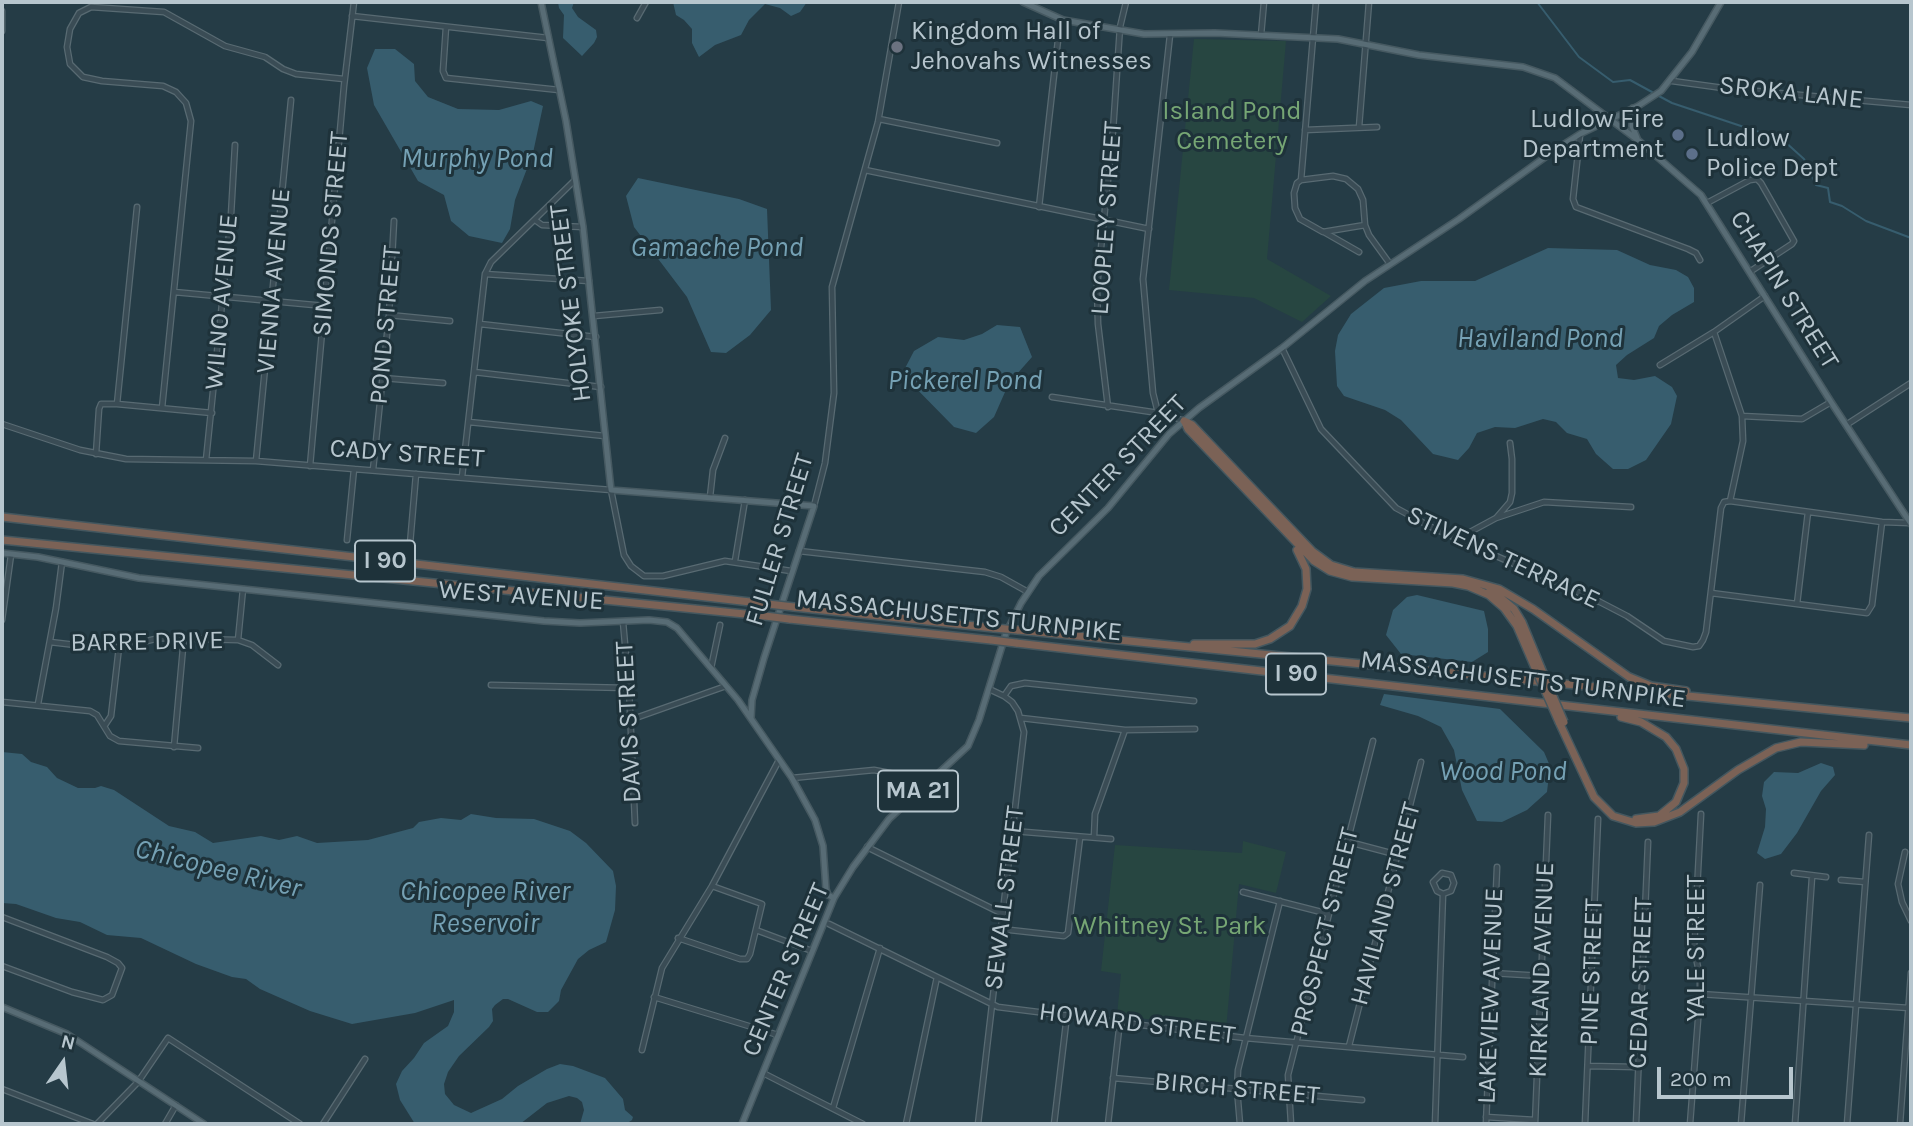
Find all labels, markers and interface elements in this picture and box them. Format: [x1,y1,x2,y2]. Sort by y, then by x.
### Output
place label: Kingdom Hall of Jehovahs Witnesses [911,16,1152,78]
marker: Kingdom Hall of Jehovahs Witnesses [889,39,905,55]
street label: SROKA LANE [1717,70,1865,116]
park label: Island Pond Cemetery [1162,96,1302,158]
place label: Ludlow Fire Department [1522,104,1664,166]
street label: LOOPLEY STREET [1085,120,1129,316]
place label: Ludlow Police Dept [1706,123,1838,184]
marker: Ludlow Fire Department [1670,127,1686,143]
street label: SIMONDS STREET [307,130,355,338]
water label: Murphy Pond [401,142,553,176]
marker: Ludlow Police Dept [1684,146,1700,162]
street label: VIENNA AVENUE [250,187,298,375]
street label: HOLYOKE STREET [543,203,599,403]
street label: CHAPIN STREET [1723,205,1845,375]
street label: WILNO AVENUE [199,213,245,391]
water label: Gamache Pond [630,231,804,265]
street label: POND STREET [364,244,408,406]
water label: Haviland Pond [1457,322,1623,356]
water label: Pickerel Pond [887,364,1043,398]
street label: CENTER STREET [1043,389,1193,543]
street label: CADY STREET [329,433,485,475]
street label: FULLER STREET [739,450,821,630]
street label: STIVENS TERRACE [1401,500,1605,616]
road number: I 90 [355,540,415,582]
street label: WEST AVENUE [437,575,605,617]
street label: MASSACHUSETTS TURNPIKE [794,583,1124,649]
street label: BARRE DRIVE [70,625,224,659]
street label: DAVIS STREET [609,640,649,804]
street label: MASSACHUSETTS TURNPIKE [1358,645,1688,715]
road number: I 90 [1266,654,1326,694]
water label: Wood Pond [1439,755,1567,789]
road number: MA 21 [878,770,958,812]
street label: HAVILAND STREET [1344,799,1428,1009]
street label: SEWALL STREET [978,804,1032,992]
street label: PROSPECT STREET [1284,824,1366,1040]
water label: Chicopee River [131,832,305,906]
street label: KIRKLAND AVENUE [1523,862,1561,1078]
street label: YALE STREET [1681,874,1713,1022]
water label: Chicopee River Reservoir [400,875,570,941]
street label: CENTER STREET [736,879,836,1061]
street label: LAKEVIEW AVENUE [1472,887,1510,1105]
street label: CEDAR STREET [1622,897,1660,1069]
street label: PINE STREET [1574,898,1610,1046]
park label: Whitney St. Park [1074,911,1266,943]
street label: HOWARD STREET [1037,996,1237,1052]
north arrow [28,1028,98,1098]
text: N [59,1030,77,1055]
scale bar [1661,1052,1798,1096]
street label: BIRCH STREET [1153,1066,1321,1112]
text: 200 m [1670,1067,1732,1091]

